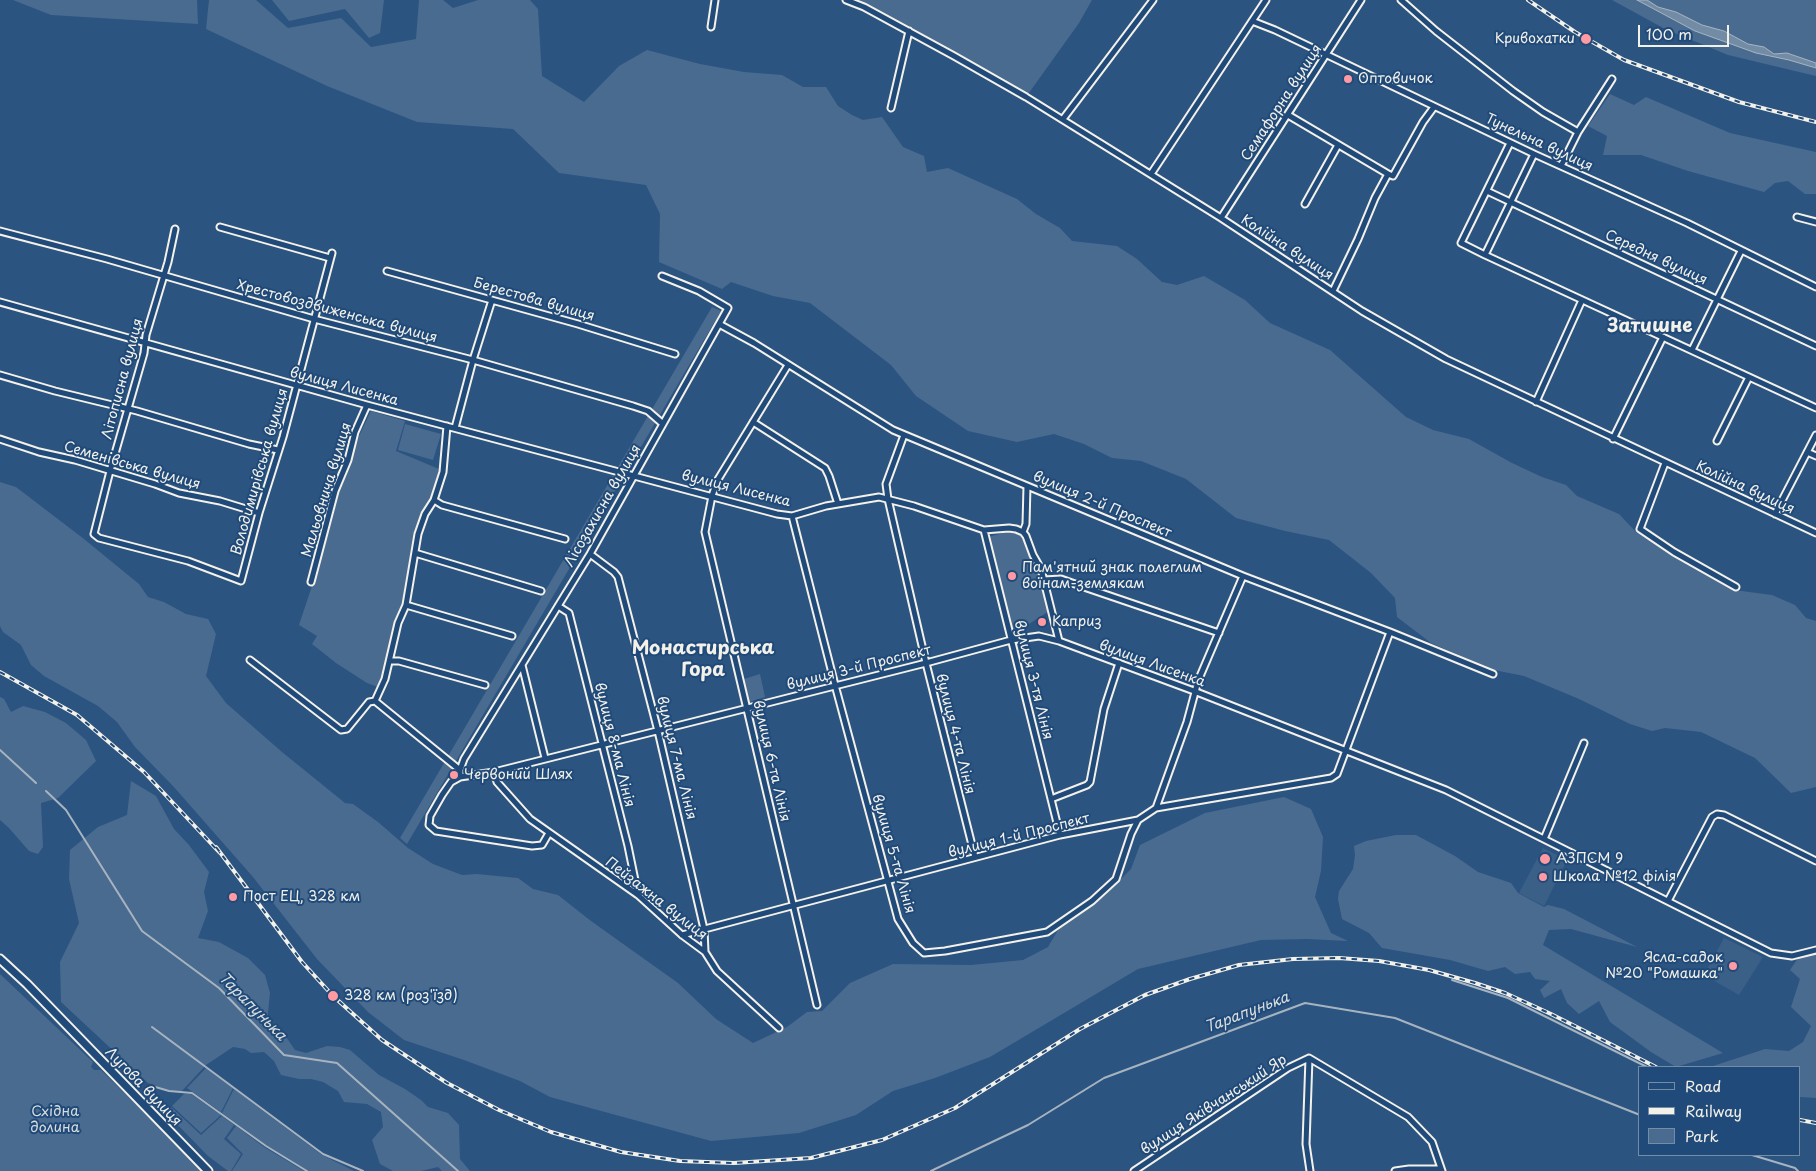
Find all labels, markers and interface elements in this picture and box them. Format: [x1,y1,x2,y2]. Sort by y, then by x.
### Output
scale bar [1641,15,1732,47]
text: 100 m [1646,22,1692,45]
place label: Кривохатки [1495,31,1575,47]
marker: Кривохатки [1579,32,1593,46]
street label: Семафорна вулиця [1238,42,1326,164]
place label: Оптовичок [1358,71,1433,87]
marker: Оптовичок [1342,73,1354,85]
street label: Тунельна вулиця [1483,111,1595,175]
street label: Колійна вулиця [1238,212,1336,284]
street label: Середня вулиця [1602,227,1710,289]
street label: Берестова вулиця [472,275,596,325]
street label: Хрестовоздвиженська вулиця [235,277,439,347]
district label: Затишне [1607,316,1693,338]
street label: Літописна вулиця [99,317,147,441]
street label: вулиця Лисенка [288,364,400,410]
street label: Володимирівська вулиця [228,387,292,557]
street label: Мальовнича вулиця [299,421,355,559]
street label: Семенівська вулиця [62,438,202,494]
street label: Лісозахисна вулиця [561,442,645,570]
street label: Колійна вулиця [1693,458,1797,518]
street label: вулиця Лисенка [680,467,792,511]
street label: вулиця 2-й Проспект [1030,468,1174,542]
place label: Пам'ятний знак полеглим воїнам-землякам [1022,560,1202,592]
marker: Пам'ятний знак полеглим воїнам-землякам [1006,570,1018,582]
place label: Каприз [1052,614,1102,630]
marker: Каприз [1036,616,1048,628]
street label: вулиця 3-тя Лінія [1010,619,1056,741]
street label: вулиця Лисенка [1097,637,1207,691]
district label: Монастирська Гора [632,638,774,682]
street label: вулиця 3-й Проспект [785,642,933,694]
street label: вулиця 4-та Лінія [932,672,978,796]
street label: вулиця 8-ма Лінія [590,681,638,809]
street label: вулиця 7-ма Лінія [653,695,699,821]
street label: вулиця 6-та Лінія [749,699,793,823]
place label: Червоний Шлях [464,767,573,783]
marker: Червоний Шлях [448,769,460,781]
street label: вулиця 5-та Лінія [868,792,918,916]
street label: вулиця 1-й Проспект [946,810,1092,862]
place label: АЗПСМ 9 [1556,851,1623,867]
marker: АЗПСМ 9 [1538,852,1552,866]
street label: Пейзажна вулиця [602,854,710,944]
place label: Школа №12 філія [1553,869,1676,885]
marker: Школа №12 філія [1537,871,1549,883]
place label: Пост ЕЦ, 328 км [243,889,360,905]
marker: Пост ЕЦ, 328 км [227,891,239,903]
place label: Ясла-садок №20 "Ромашка" [1605,950,1723,982]
marker: Ясла-садок №20 "Ромашка" [1727,960,1739,972]
water label: Тарапунька [214,969,290,1045]
place label: 328 км (роз'їзд) [344,988,458,1004]
marker: 328 км (роз'їзд) [326,989,340,1003]
water label: Тарапунька [1202,989,1292,1037]
street label: Лугова вулиця [101,1044,185,1130]
street label: вулиця Яківчанський Яр [1138,1051,1290,1159]
legend [1638,1066,1801,1156]
text: Road [1685,1074,1721,1097]
text: Railway [1685,1099,1742,1122]
park label: Східна долина [31,1104,79,1136]
text: Park [1685,1124,1719,1147]

